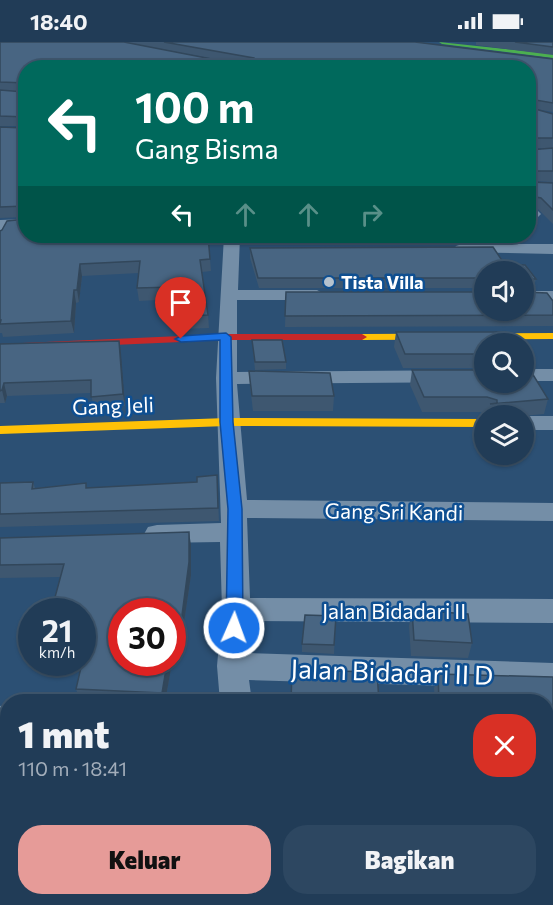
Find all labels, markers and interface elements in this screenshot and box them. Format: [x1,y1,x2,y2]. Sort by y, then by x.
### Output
text: 18:40 [30,8,88,35]
text: 100 m [135,80,255,132]
icon: left [36,84,114,162]
text: Gang Bisma [135,132,279,165]
icon: left [166,198,199,231]
icon: ahead [229,198,262,231]
icon: ahead [292,198,325,231]
icon: right [355,198,388,231]
map controls [474,261,534,465]
button: sound [474,261,534,321]
place label: Tista Villa [341,271,424,293]
marker: Tista Villa [322,275,336,289]
pin [155,277,206,339]
icon: arrive [164,286,197,319]
button: search [474,333,534,393]
street label: Gang Jeli [72,391,154,419]
button: layers [474,405,534,465]
street label: Gang Sri Kandi [325,497,463,525]
position arrow [202,596,266,660]
speed limit sign: 30 [108,598,186,676]
street label: Jalan Bidadari II [322,598,466,623]
text: 21 [42,611,72,648]
text: km/h [39,643,75,661]
street label: Jalan Bidadari II D [290,652,494,690]
text: 1 mnt [18,711,109,755]
button: close [473,714,536,777]
text: 110 m · 18:41 [18,756,127,780]
button: Keluar [18,825,271,894]
button: Bagikan [283,825,536,894]

